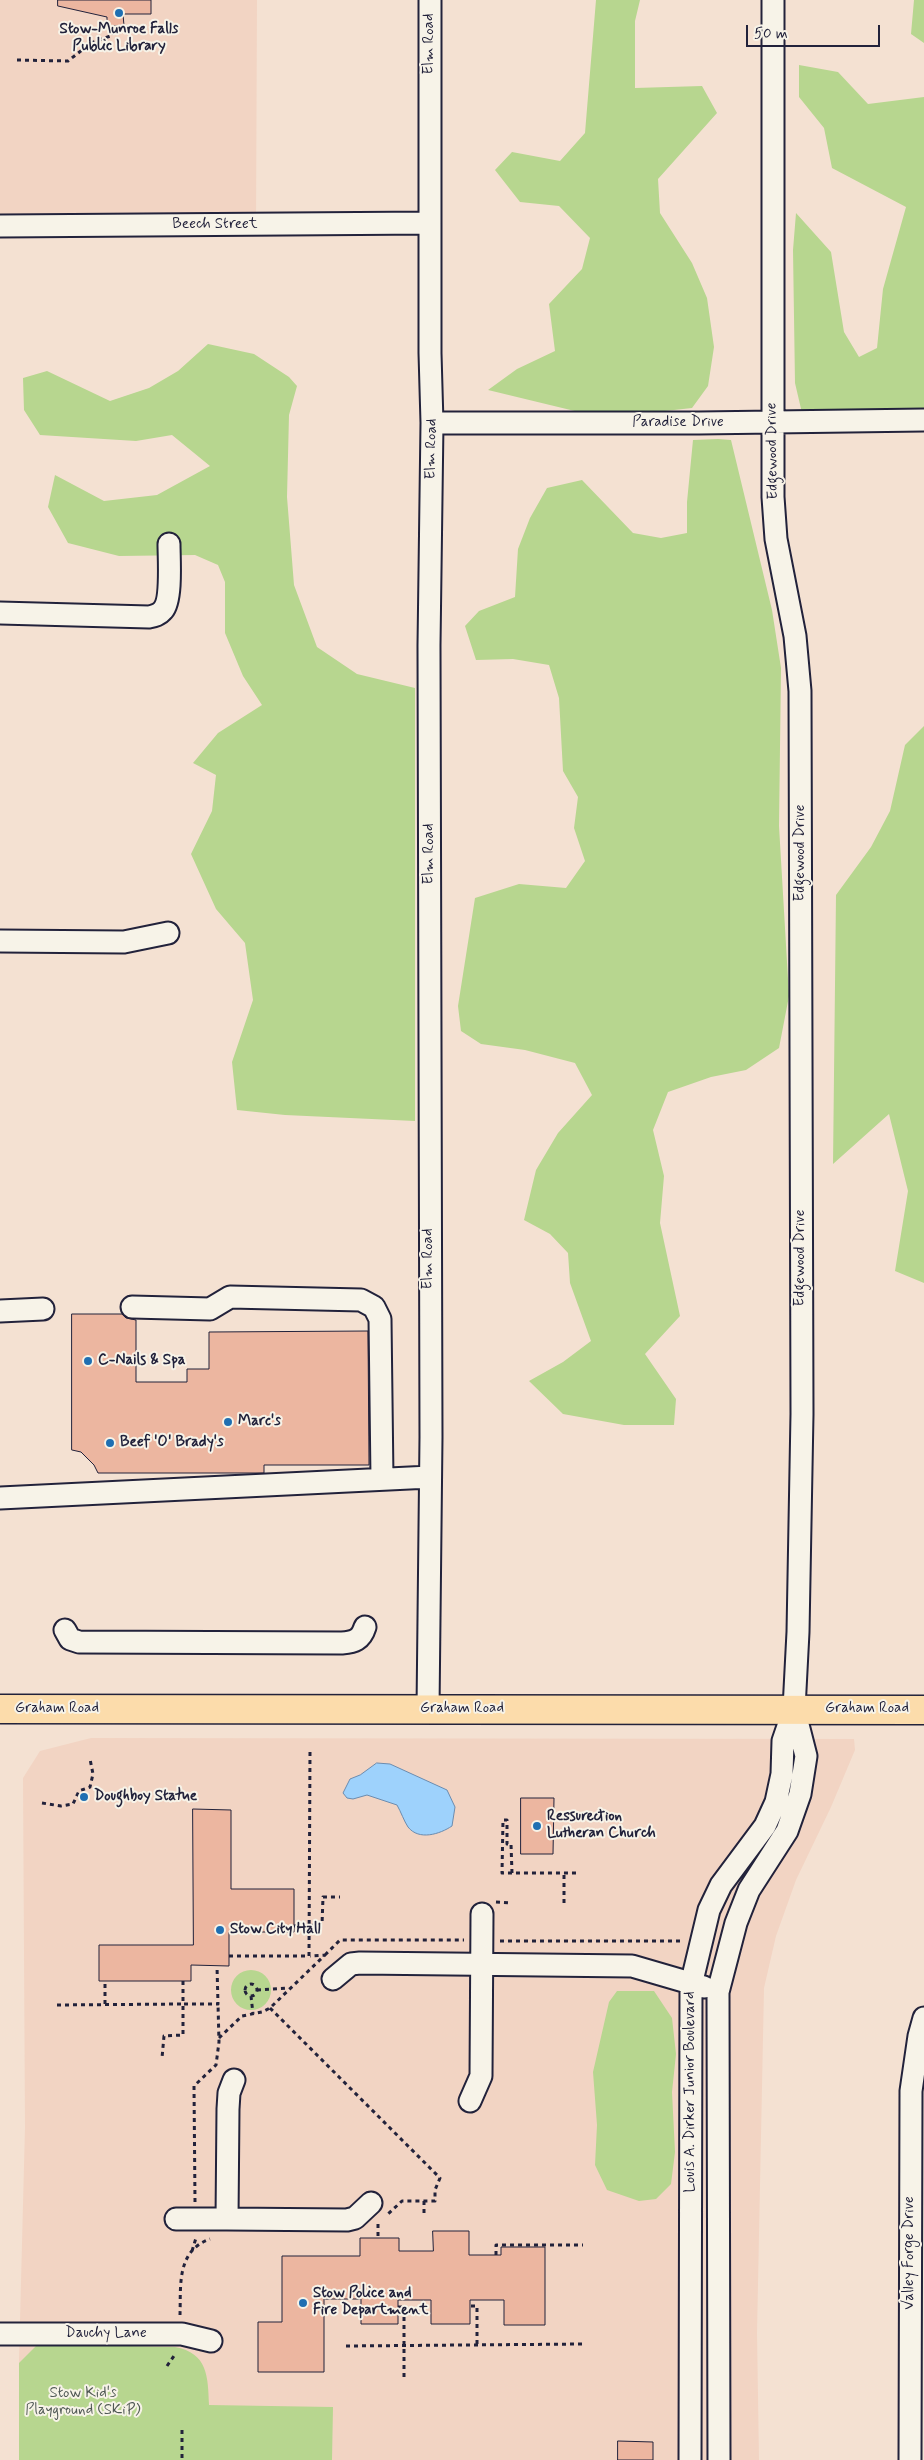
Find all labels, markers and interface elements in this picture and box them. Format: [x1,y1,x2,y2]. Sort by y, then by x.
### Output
marker: Stow-Munroe Falls Public Library [113,7,125,19]
street label: Elm Road [421,14,439,74]
scale bar [749,15,883,47]
place label: Stow-Munroe Falls Public Library [60,21,178,56]
text: 50 m [754,24,788,44]
street label: Beech Street [172,216,258,234]
street label: Edgewood Drive [763,402,783,500]
street label: Paradise Drive [632,414,724,432]
street label: Elm Road [422,418,442,480]
street label: Edgewood Drive [792,805,810,901]
street label: Elm Road [421,824,439,884]
street label: Edgewood Drive [792,1210,810,1306]
street label: Elm Road [420,1229,438,1289]
place label: C-Nails & Spa [98,1352,185,1370]
marker: C-Nails & Spa [82,1355,94,1367]
place label: Marc's [238,1413,281,1431]
marker: Marc's [222,1416,234,1428]
place label: Beef 'O' Brady's [120,1434,224,1452]
marker: Beef 'O' Brady's [104,1437,116,1449]
street label: Graham Road [15,1700,99,1718]
street label: Graham Road [420,1700,504,1718]
street label: Graham Road [825,1700,909,1718]
place label: Doughboy Statue [94,1788,197,1806]
marker: Doughboy Statue [78,1791,90,1803]
place label: Ressurection Lutheran Church [547,1808,656,1843]
marker: Ressurection Lutheran Church [531,1820,543,1832]
place label: Stow City Hall [230,1921,321,1939]
marker: Stow City Hall [214,1924,226,1936]
street label: Louis A. Dirker Junior Boulevard [682,1991,700,2193]
street label: Valley Forge Drive [901,2196,919,2310]
place label: Stow Police and Fire Department [313,2285,428,2320]
marker: Stow Police and Fire Department [297,2297,309,2309]
street label: Dauchy Lane [65,2325,147,2343]
park label: Stow Kid's Playground (SKiP) [25,2385,141,2420]

